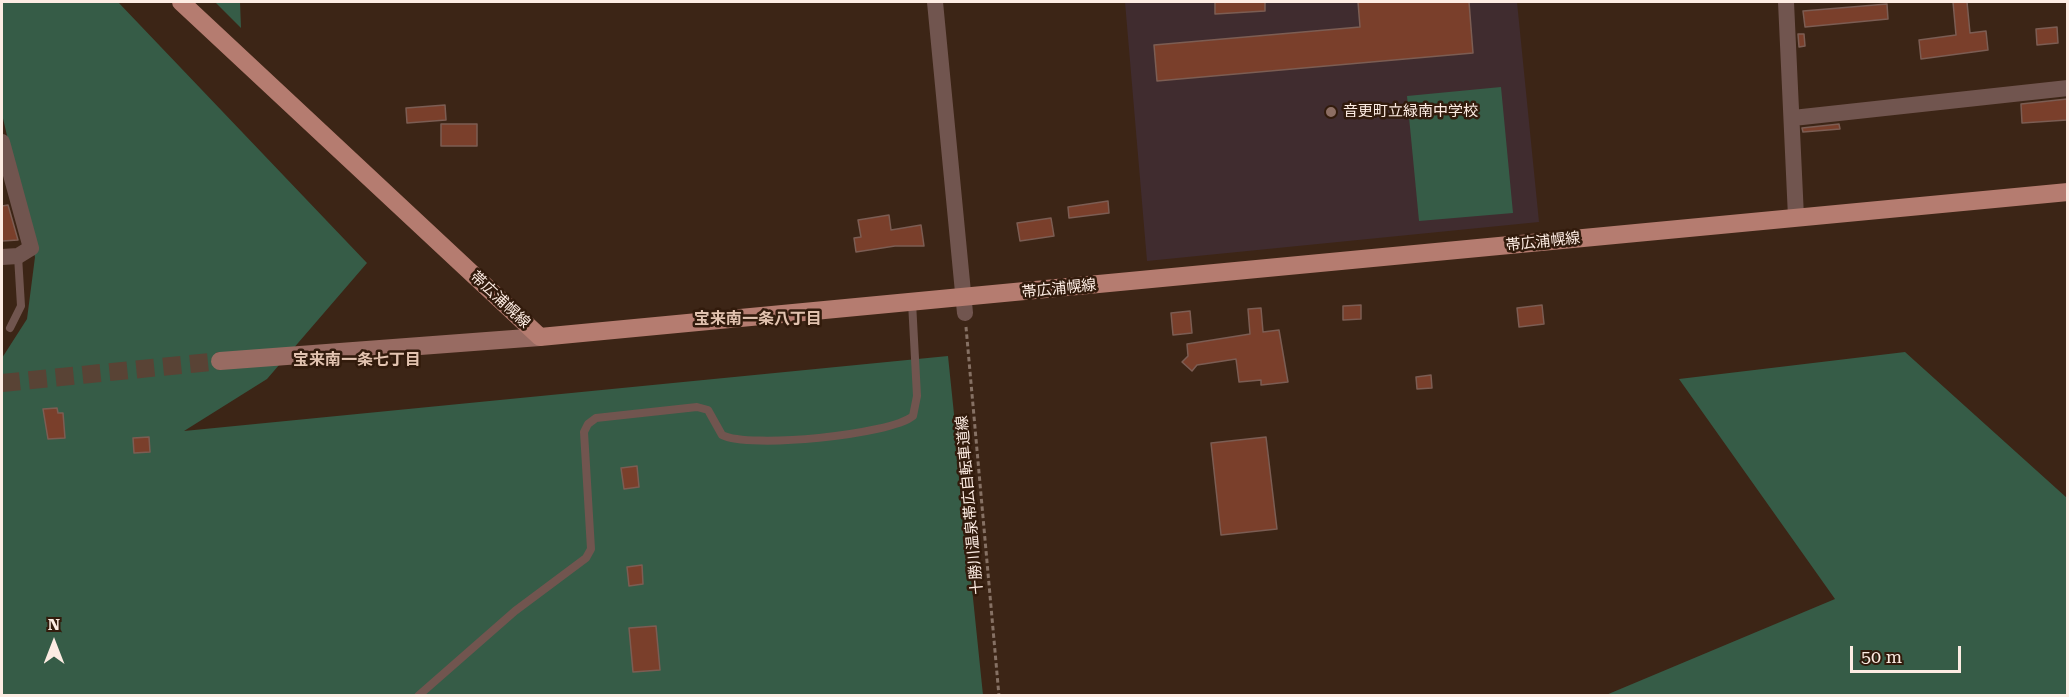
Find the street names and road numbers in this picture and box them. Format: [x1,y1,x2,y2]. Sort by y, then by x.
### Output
street label: 帯広浦幌線 [1505,229,1581,255]
street label: 帯広浦幌線 [466,268,534,332]
street label: 帯広浦幌線 [1021,276,1097,302]
street label: 十勝川温泉帯広自転車道線 [953,415,987,595]

